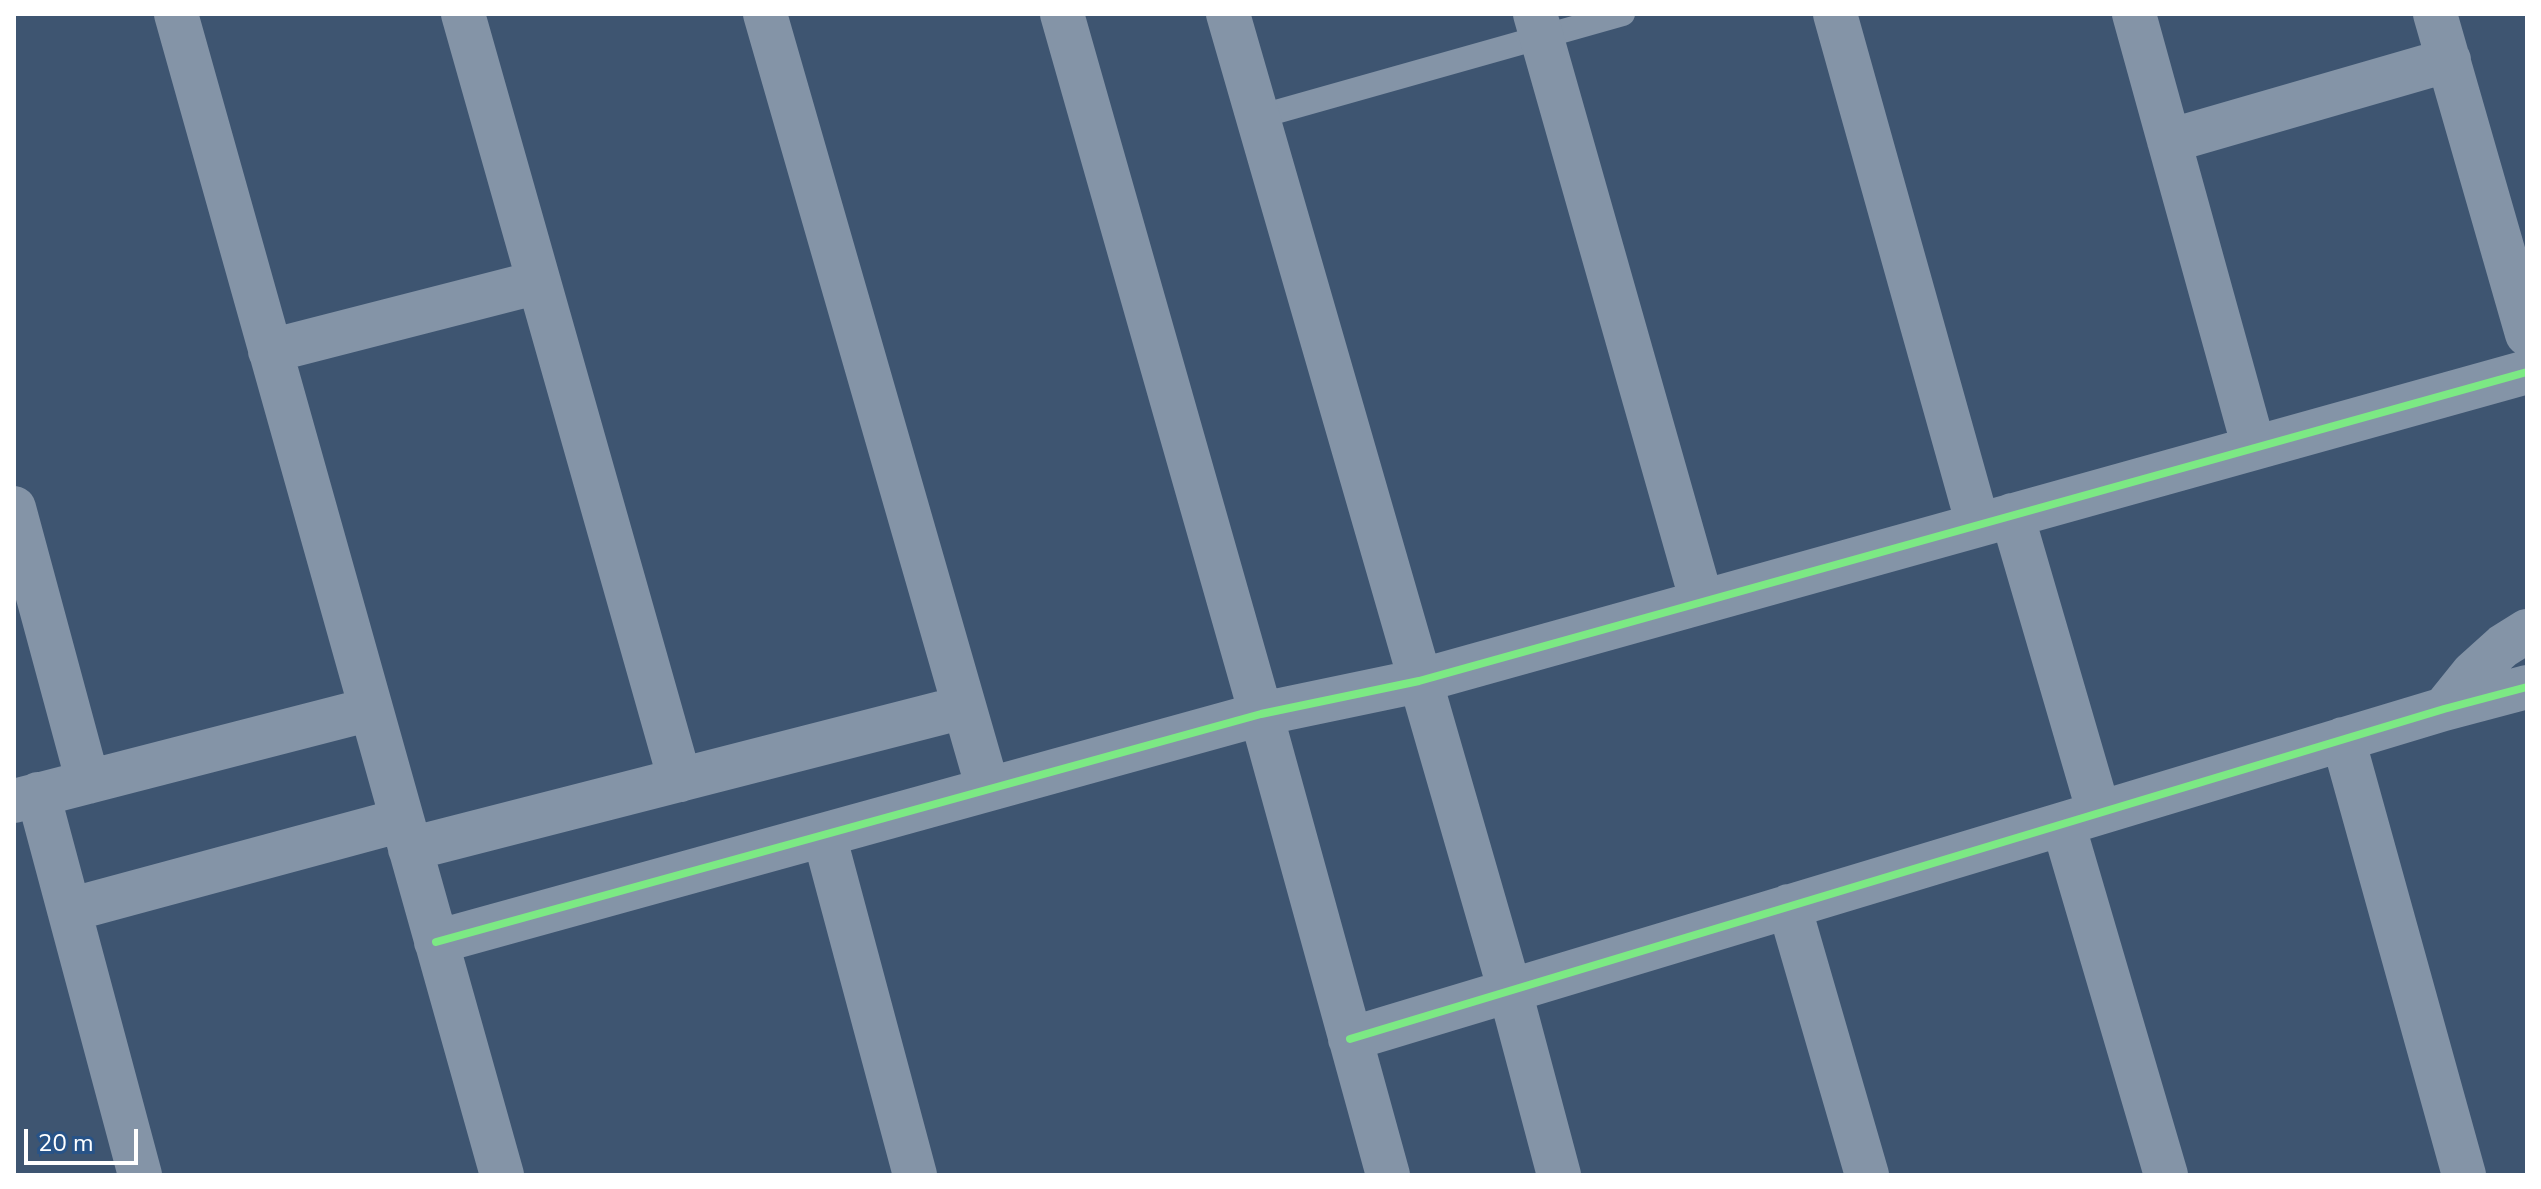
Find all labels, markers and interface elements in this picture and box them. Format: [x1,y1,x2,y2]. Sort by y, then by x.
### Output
scale bar [28,1113,142,1163]
text: 20 m [38,1127,94,1159]

